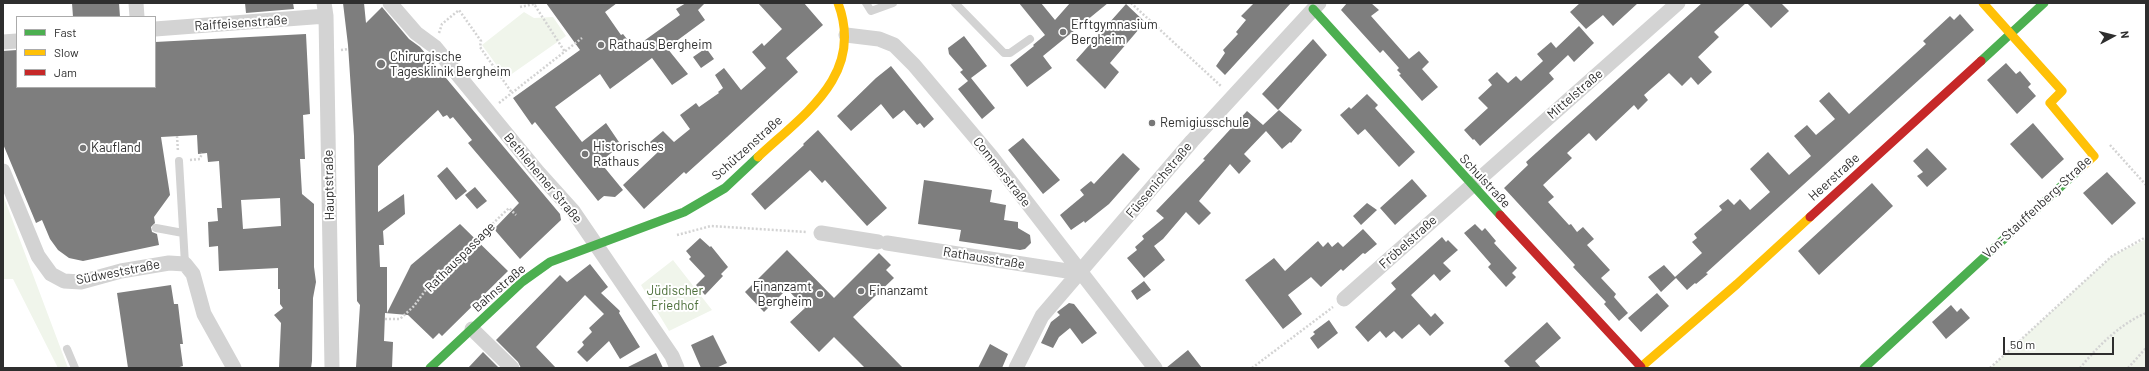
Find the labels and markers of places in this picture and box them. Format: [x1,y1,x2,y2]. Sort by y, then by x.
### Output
place label: Erftgymnasium Bergheim [1071,17,1158,48]
marker: Erftgymnasium Bergheim [1058,27,1068,37]
place label: Rathaus Bergheim [609,37,712,53]
marker: Rathaus Bergheim [596,40,606,50]
place label: Chirurgische Tagesklinik Bergheim [390,49,511,80]
marker: Chirurgische Tagesklinik Bergheim [375,58,387,70]
place label: Remigiusschule [1160,115,1249,131]
marker: Remigiusschule [1147,118,1157,128]
place label: Historisches Rathaus [593,139,664,170]
place label: Kaufland [91,140,141,156]
marker: Kaufland [78,143,88,153]
marker: Historisches Rathaus [580,149,590,159]
place label: Finanzamt Bergheim [753,279,812,310]
place label: Finanzamt [869,283,928,299]
marker: Finanzamt [856,286,866,296]
marker: Finanzamt Bergheim [815,289,825,299]

